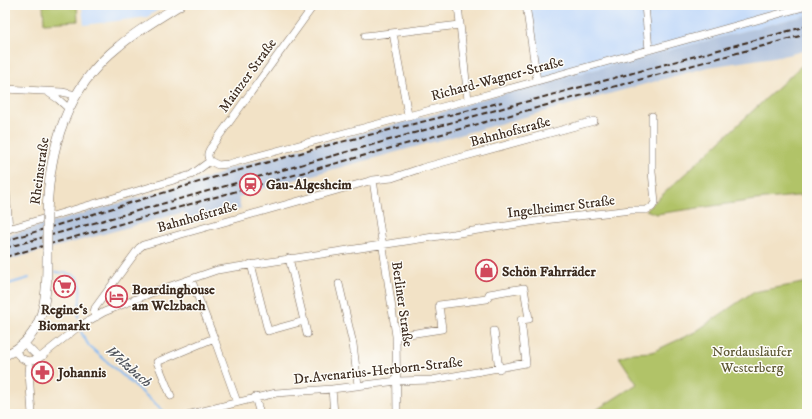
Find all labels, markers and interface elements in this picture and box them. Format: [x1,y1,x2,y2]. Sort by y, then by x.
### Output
street label: Mainzer Straße [215,35,281,116]
street label: Richard-Wagner-Straße [429,53,565,105]
street label: Bahnhofstraße [468,113,553,151]
street label: Rheinstraße [26,136,54,206]
station icon: Gau-Algesheim [238,171,264,197]
place label: Gau-Algesheim [266,176,352,194]
street label: Ingelheimer Straße [506,191,616,223]
street label: Bahnhofstraße [155,197,240,237]
shop icon: Schön Fahrräder [473,258,499,284]
street label: Berliner Straße [387,260,417,348]
place label: Schön Fahrräder [502,263,596,281]
supermarket icon: Regine‘s Biomarkt [51,274,77,300]
place label: Boardinghouse am Welzbach [132,281,215,315]
hotel icon: Boardinghouse am Welzbach [103,284,129,310]
place label: Regine‘s Biomarkt [38,301,91,335]
water label: Welzbach [102,341,156,392]
park label: Nordausläufer Westerberg [712,343,793,377]
street label: Dr.Avenarius-Herborn-Straße [293,353,464,389]
pharmacy icon: Johannis [29,359,55,385]
place label: Johannis [56,364,107,382]

